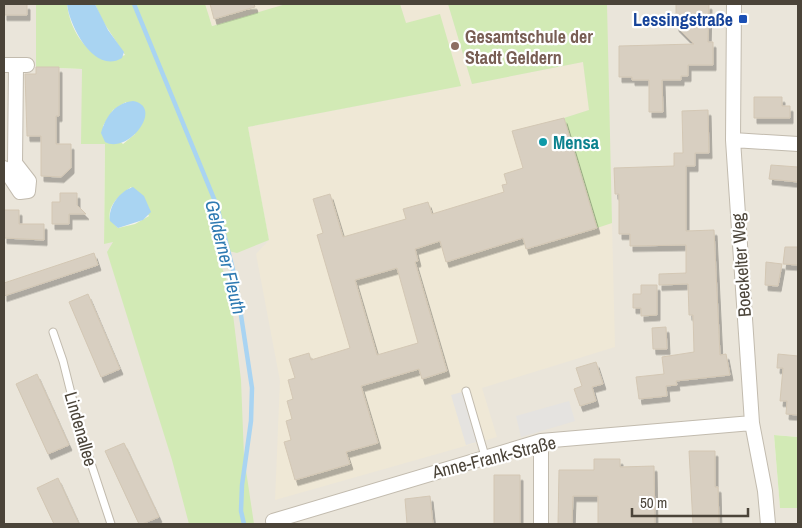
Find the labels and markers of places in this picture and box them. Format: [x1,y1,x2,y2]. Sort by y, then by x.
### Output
place label: Lessingstraße [633,7,733,32]
marker: Lessingstraße [737,13,749,25]
place label: Gesamtschule der Stadt Geldern [465,24,593,70]
marker: Gesamtschule der Stadt Geldern [449,40,461,52]
place label: Mensa [553,130,600,155]
marker: Mensa [537,136,549,148]

